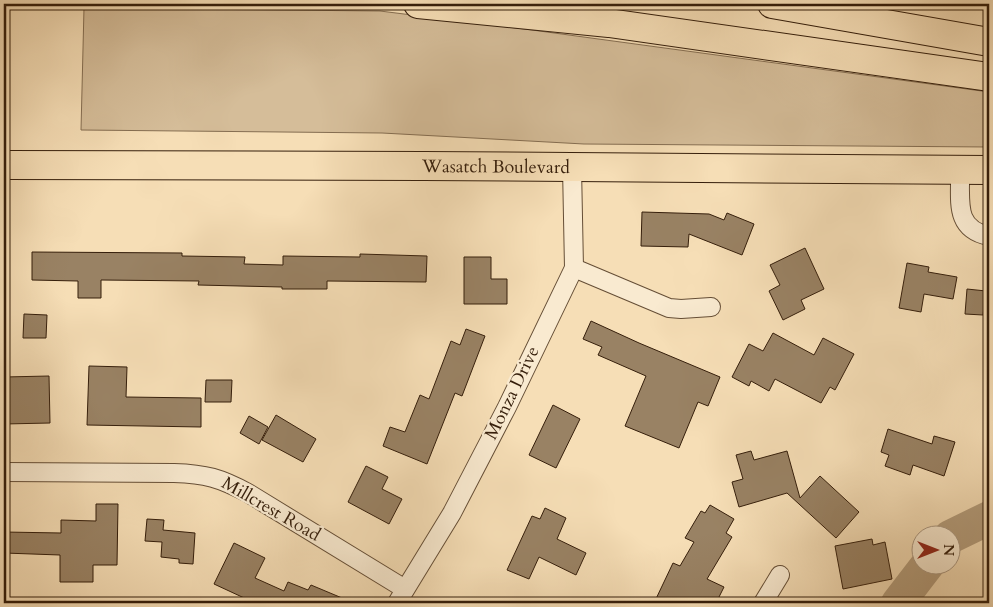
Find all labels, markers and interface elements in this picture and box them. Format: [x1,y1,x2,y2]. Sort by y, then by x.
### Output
street label: Wasatch Boulevard [421,153,570,180]
street label: Monza Drive [479,342,545,444]
street label: Millcrest Road [217,471,325,548]
north arrow [910,524,960,574]
text: N [939,544,958,556]

